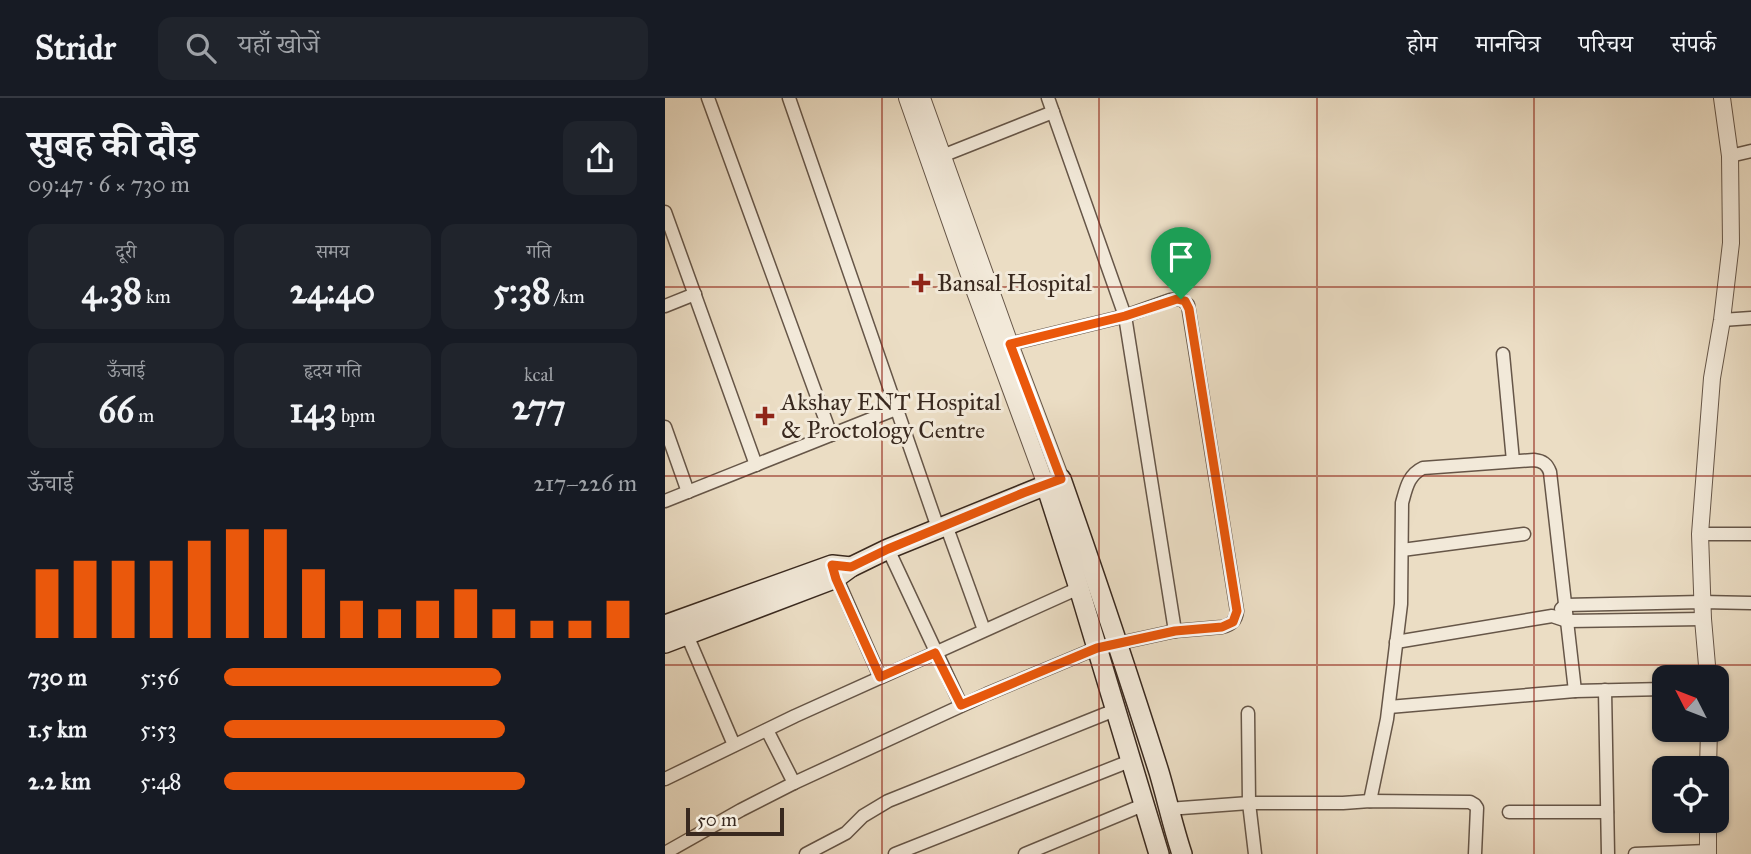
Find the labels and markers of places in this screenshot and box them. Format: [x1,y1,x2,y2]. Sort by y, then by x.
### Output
pin [1151,227,1211,299]
place label: Bansal Hospital [937,268,1092,298]
marker: Bansal Hospital [911,273,931,293]
place label: Akshay ENT Hospital & Proctology Centre [780,387,1001,445]
marker: Akshay ENT Hospital & Proctology Centre [755,406,775,426]

